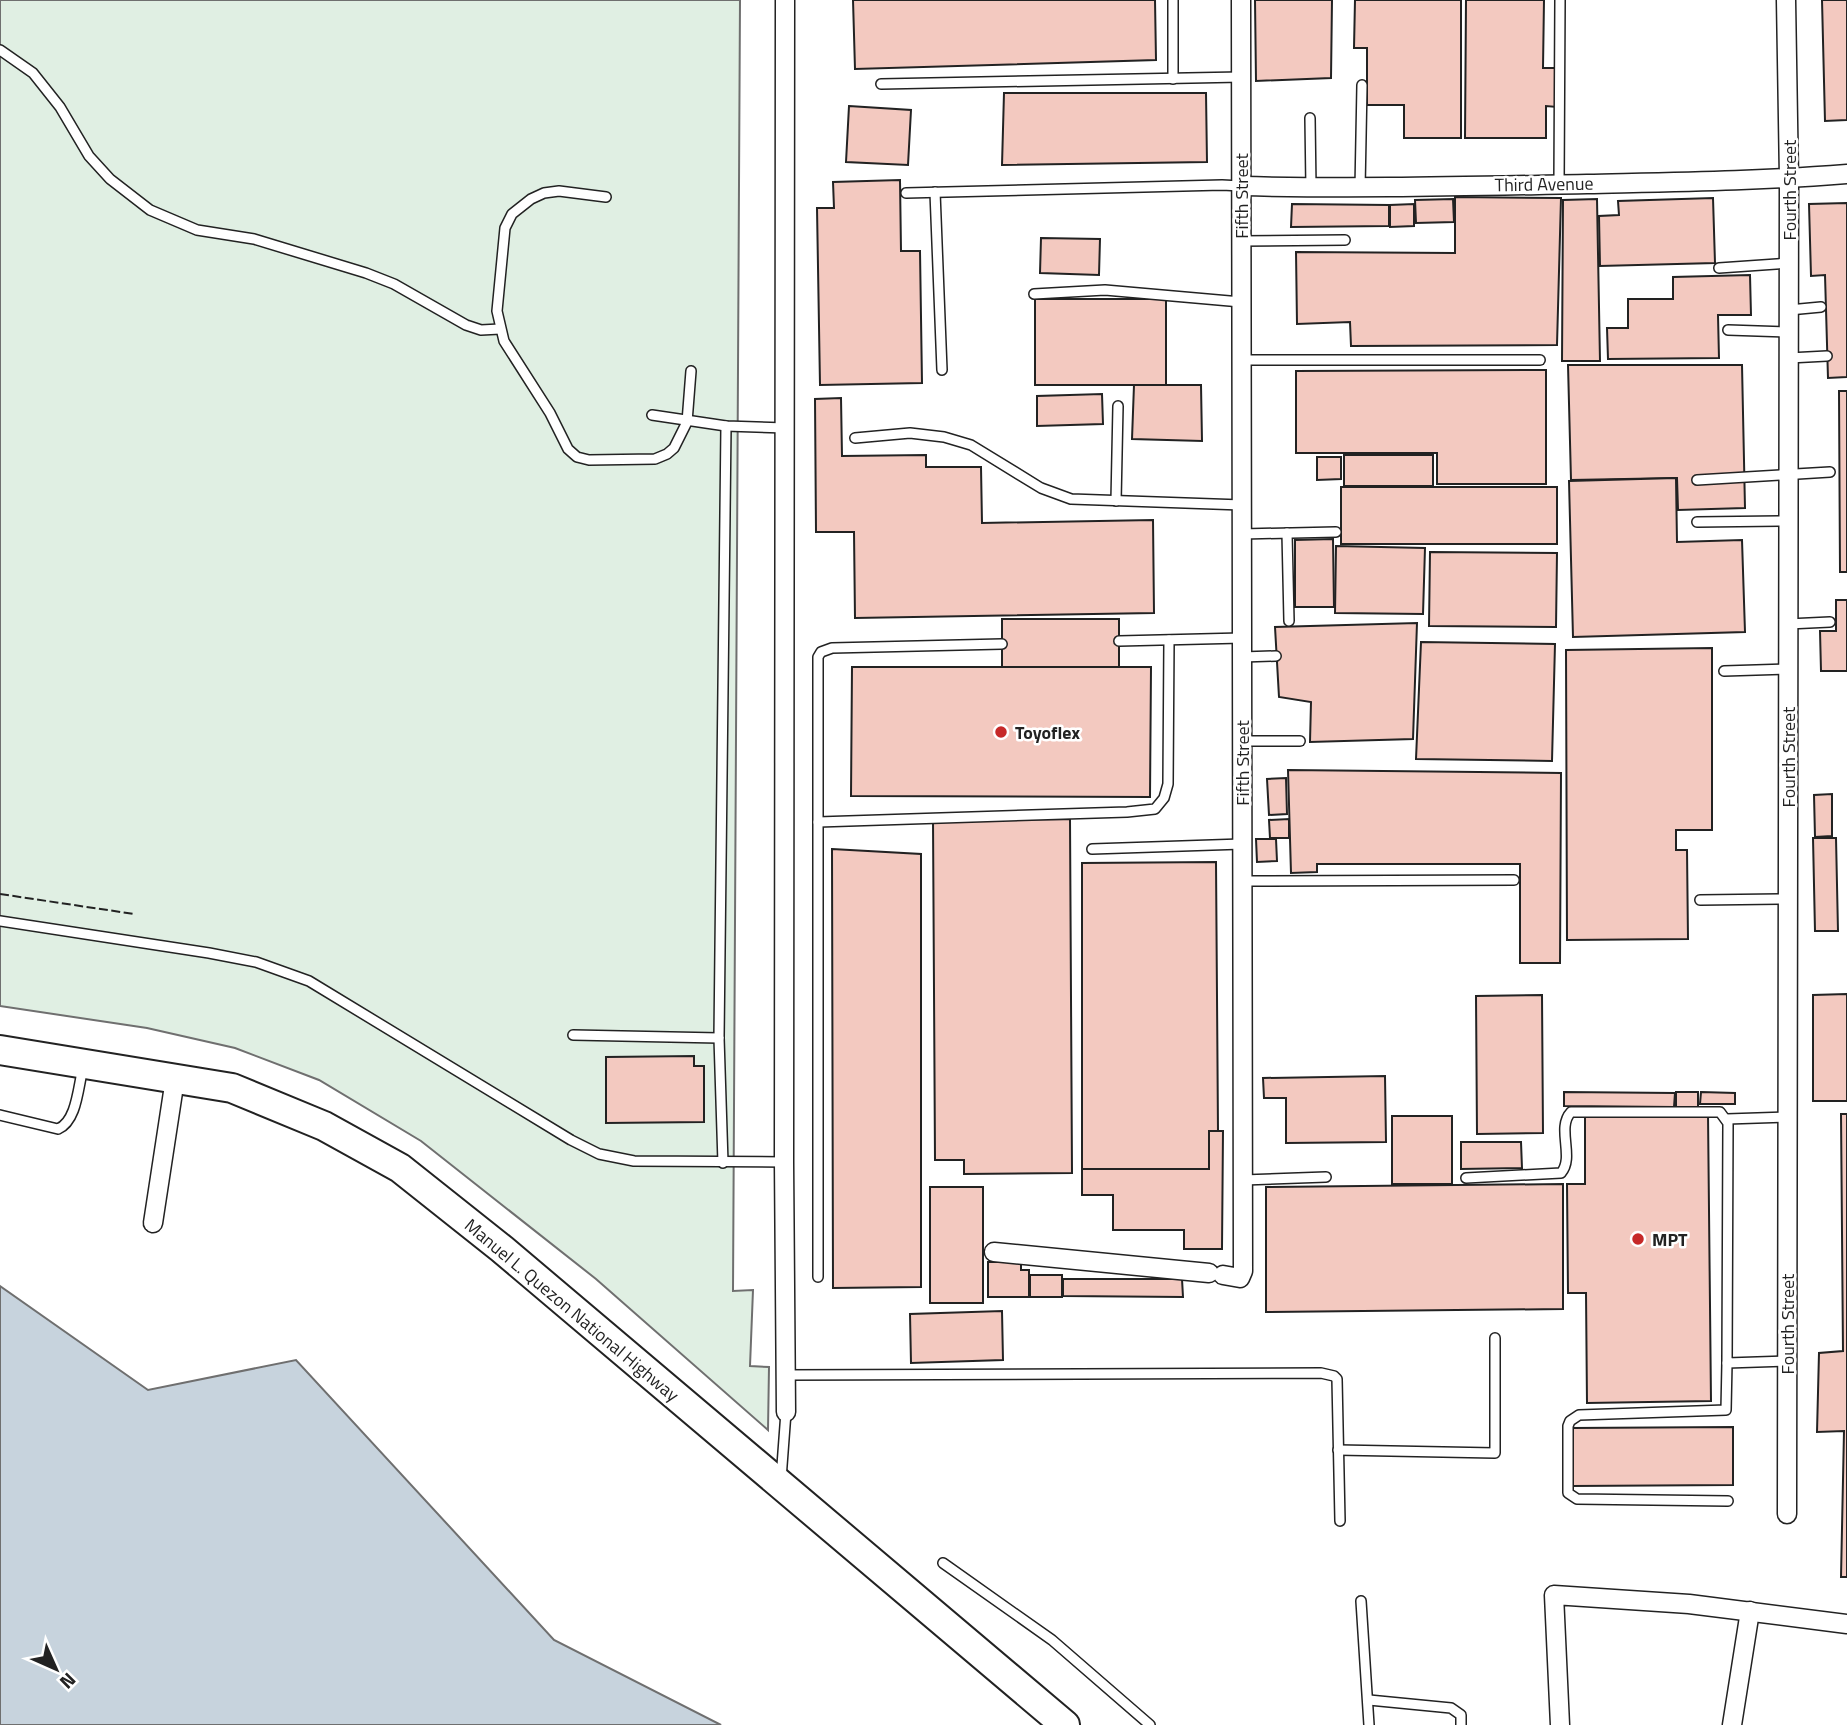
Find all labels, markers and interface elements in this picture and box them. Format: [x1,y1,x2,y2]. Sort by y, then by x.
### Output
street label: Fourth Street [1776,139,1803,240]
street label: Fifth Street [1228,152,1255,239]
street label: Third Avenue [1494,170,1594,198]
street label: Fourth Street [1775,706,1802,807]
place label: Toyoflex [1015,719,1081,746]
street label: Fifth Street [1229,719,1256,806]
marker: Toyoflex [993,724,1009,740]
street label: Manuel L. Quezon National Highway [459,1212,685,1408]
place label: MPT [1652,1226,1688,1253]
marker: MPT [1630,1231,1646,1247]
street label: Fourth Street [1774,1273,1801,1374]
north arrow [21,1634,91,1704]
text: N [53,1666,83,1696]

